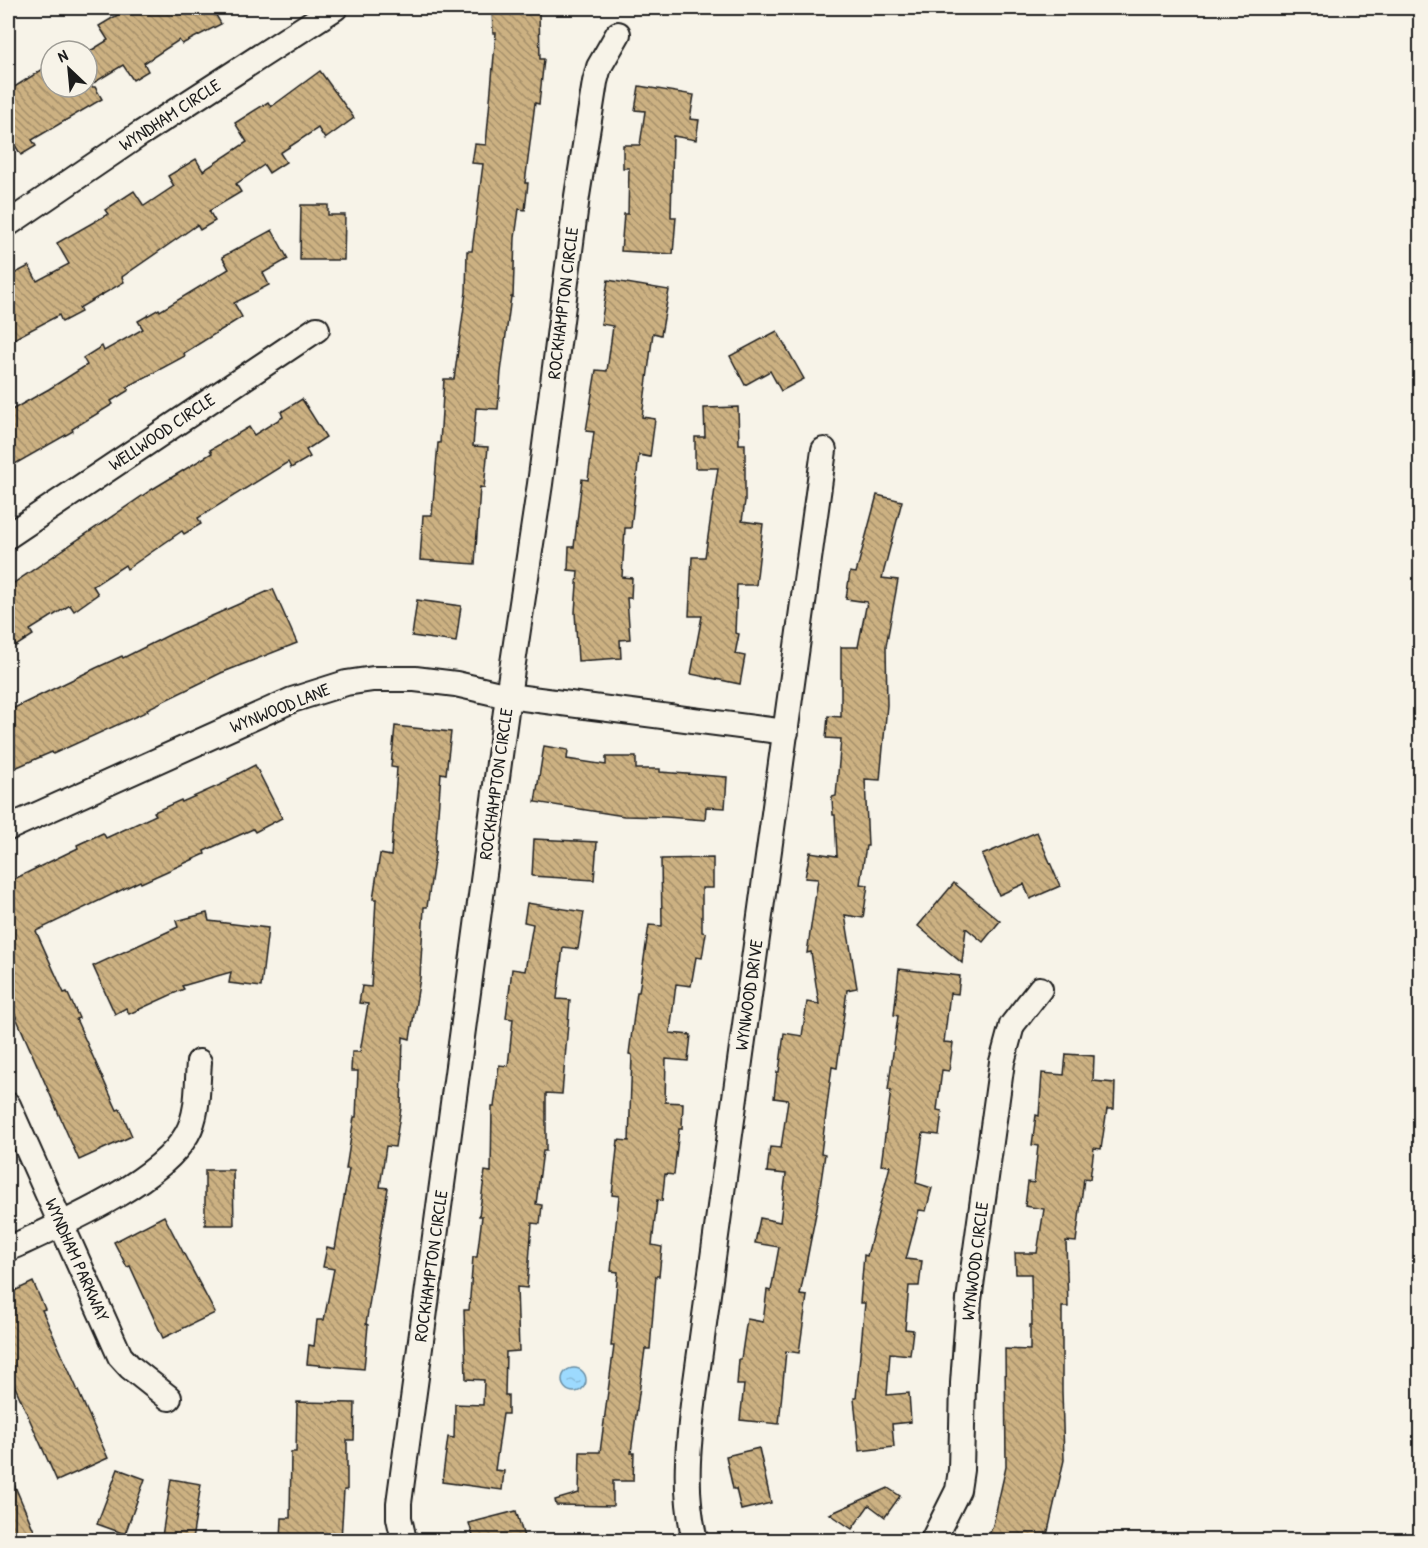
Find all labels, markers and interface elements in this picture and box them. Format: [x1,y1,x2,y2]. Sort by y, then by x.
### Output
north arrow [39,39,99,99]
text: N [54,44,72,67]
street label: WYNDHAM CIRCLE [114,72,225,157]
street label: ROCKHAMPTON CIRCLE [541,225,584,380]
street label: WELLWOOD CIRCLE [104,387,220,476]
street label: WYNWOOD LANE [226,676,333,739]
street label: ROCKHAMPTON CIRCLE [472,706,519,861]
street label: WYNWOOD DRIVE [728,938,769,1052]
street label: ROCKHAMPTON CIRCLE [407,1188,454,1343]
street label: WYNDHAM PARKWAY [39,1194,116,1325]
street label: WYNWOOD CIRCLE [955,1200,994,1322]

